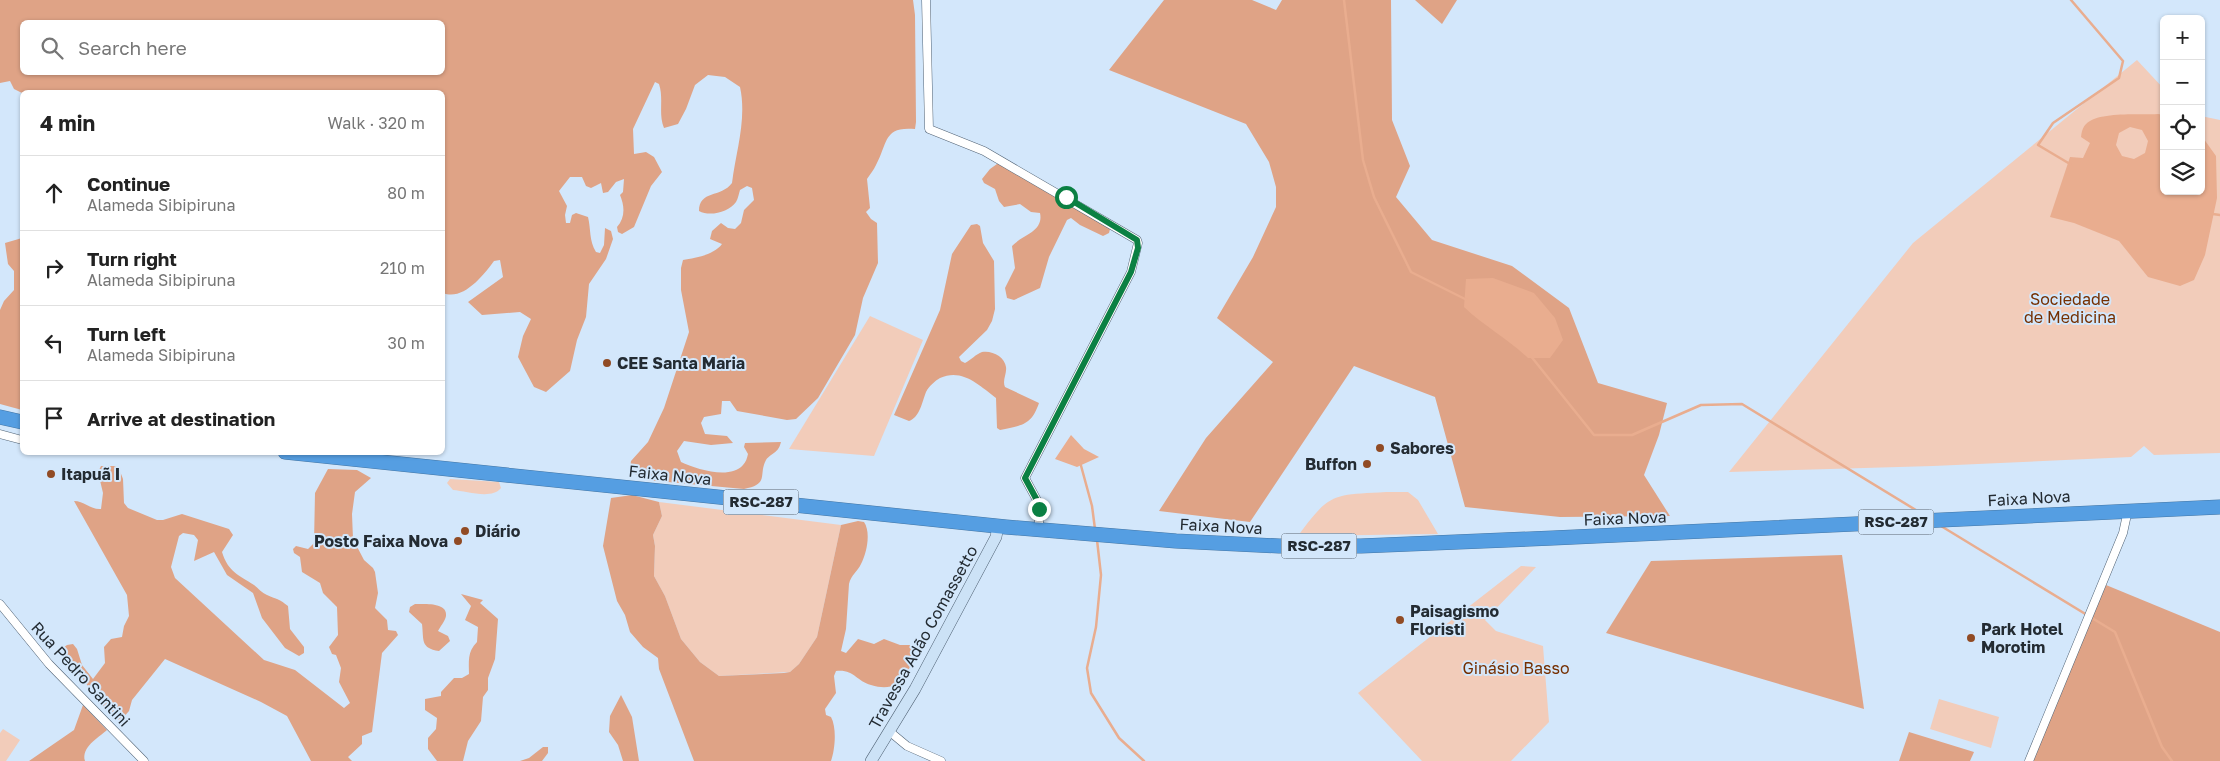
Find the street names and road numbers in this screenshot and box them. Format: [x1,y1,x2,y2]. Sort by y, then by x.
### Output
street label: Faixa Nova [628,461,712,489]
street label: Faixa Nova [1987,486,2071,510]
road number: RSC-287 [724,490,798,514]
street label: Faixa Nova [1583,507,1667,529]
road number: RSC-287 [1858,510,1934,534]
street label: Faixa Nova [1179,514,1263,538]
road number: RSC-287 [1282,534,1356,558]
street label: Travessa Adão Comassetto [864,542,982,732]
street label: Rua Pedro Santini [27,617,135,731]

